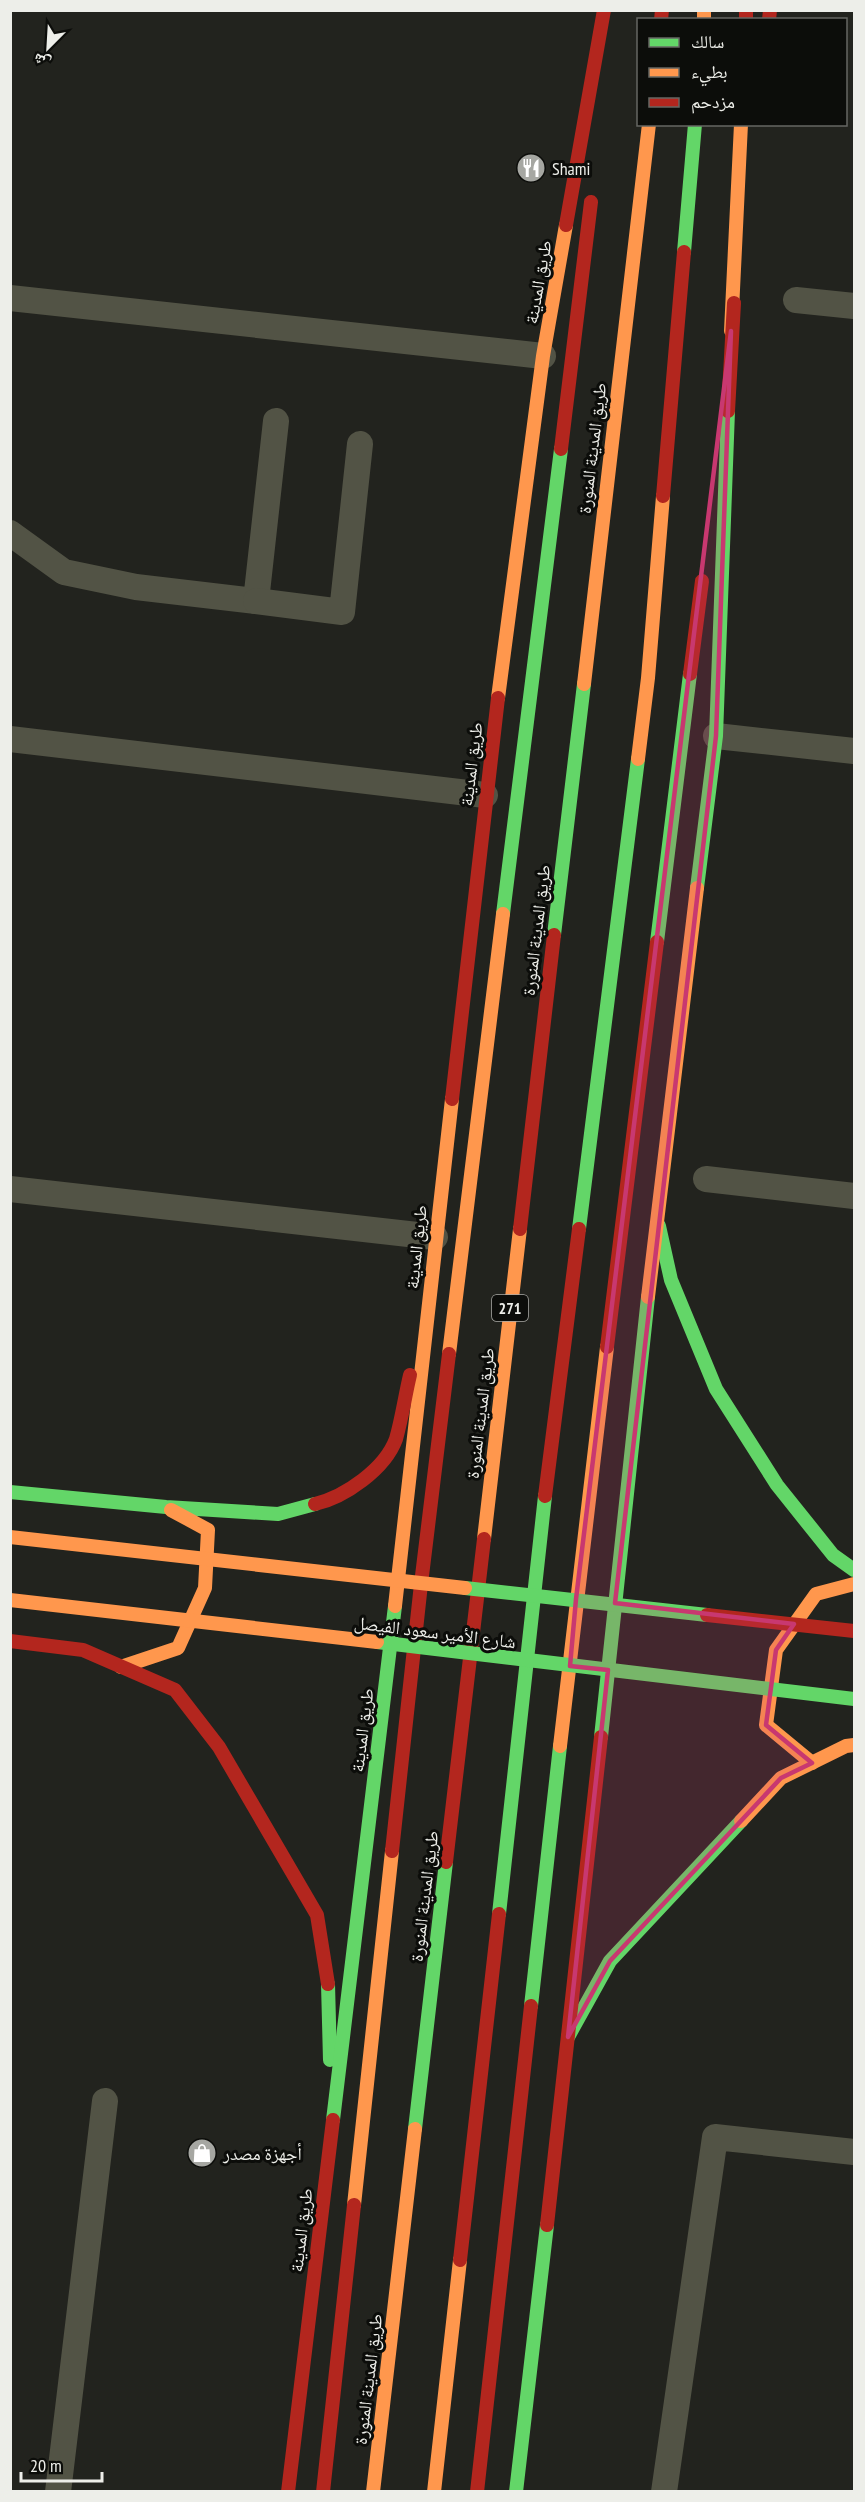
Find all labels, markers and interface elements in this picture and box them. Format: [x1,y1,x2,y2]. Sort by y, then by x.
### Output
north arrow [18,18,78,78]
legend [637,18,847,126]
text: سالك [691,30,724,53]
text: ش [30,49,54,74]
text: بطيء [691,60,728,87]
text: مزدحم [691,90,735,114]
restaurant icon: Shami [515,152,547,184]
place label: Shami [552,157,590,180]
street label: طريق المدينة [519,238,557,326]
street label: طريق المدينة المنورة [573,381,611,515]
street label: طريق المدينة [454,721,488,807]
street label: طريق المدينة المنورة [517,863,555,997]
street label: طريق المدينة [400,1204,432,1290]
road number: 271 [492,1295,528,1321]
street label: طريق المدينة المنورة [461,1346,499,1480]
street label: شارع الأمير سعود الفيصل [353,1611,517,1653]
street label: طريق المدينة [345,1687,379,1773]
street label: طريق المدينة المنورة [405,1829,443,1963]
shop icon: أجهزة مصدر [186,2137,218,2169]
place label: أجهزة مصدر [222,2142,302,2165]
street label: طريق المدينة [284,2187,318,2273]
street label: طريق المدينة المنورة [349,2312,387,2446]
scale bar [21,2445,102,2483]
text: 20 m [30,2454,62,2477]

